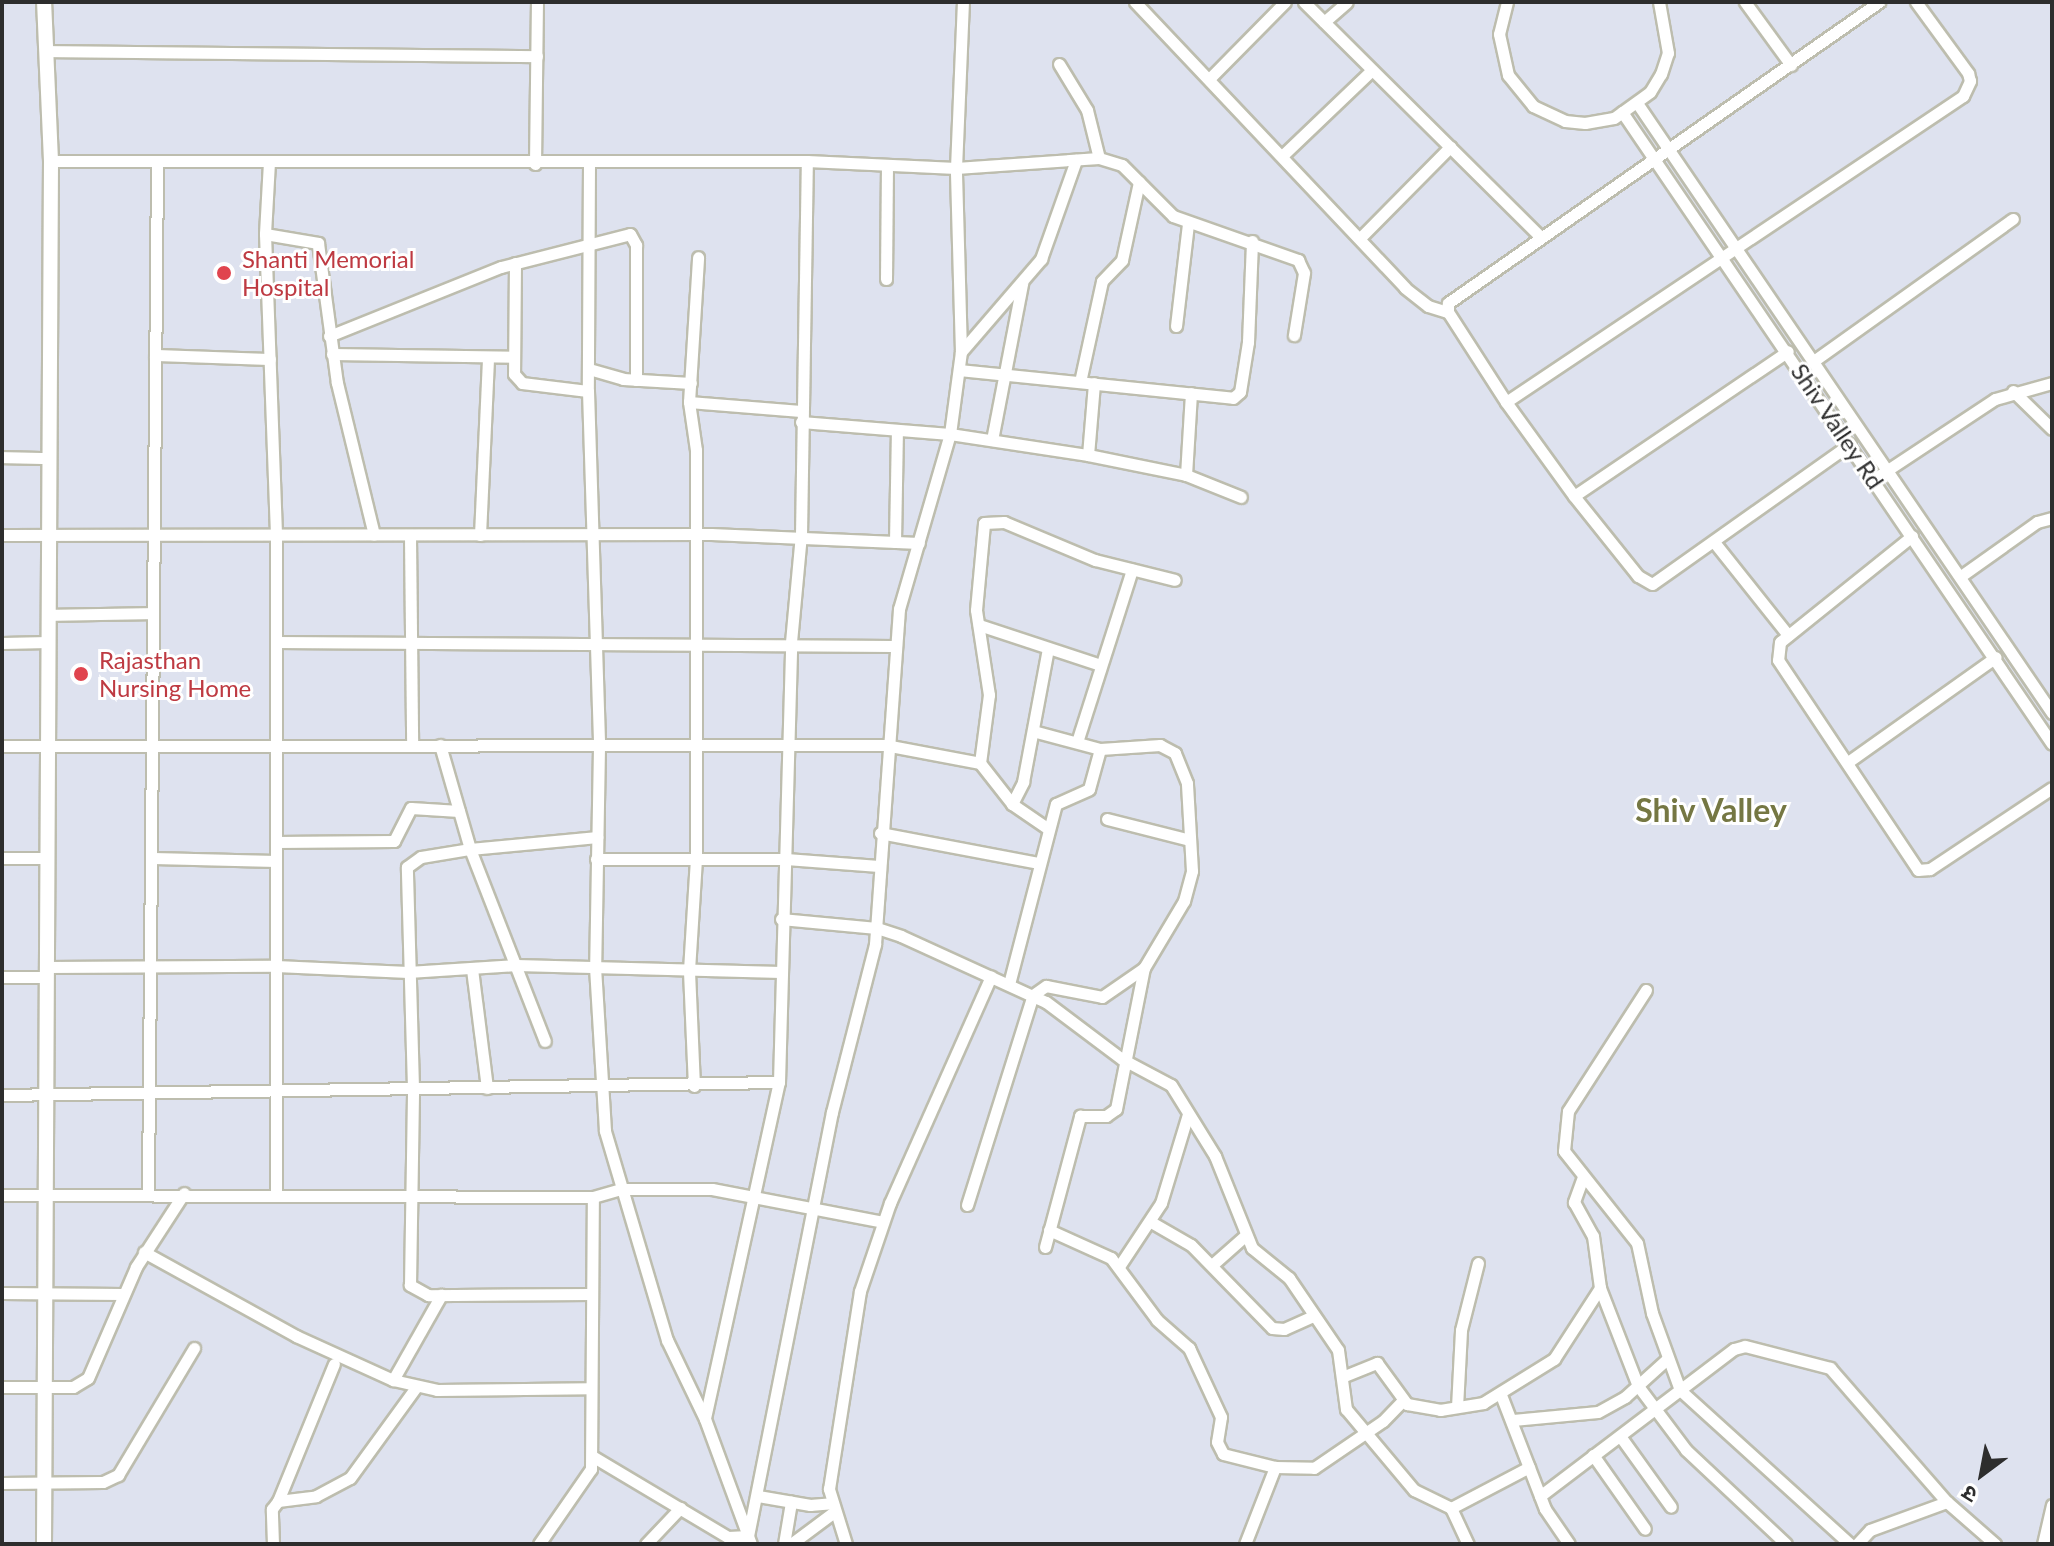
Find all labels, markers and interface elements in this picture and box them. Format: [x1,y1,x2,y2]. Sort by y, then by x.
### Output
place label: Shanti Memorial Hospital [242,245,414,301]
marker: Shanti Memorial Hospital [213,262,235,284]
street label: Shiv Valley Rd [1785,357,1891,495]
place label: Rajasthan Nursing Home [99,646,251,702]
marker: Rajasthan Nursing Home [70,663,92,685]
district label: Shiv Valley [1634,791,1788,829]
north arrow [1942,1434,2022,1514]
text: उ [1956,1480,1982,1510]

